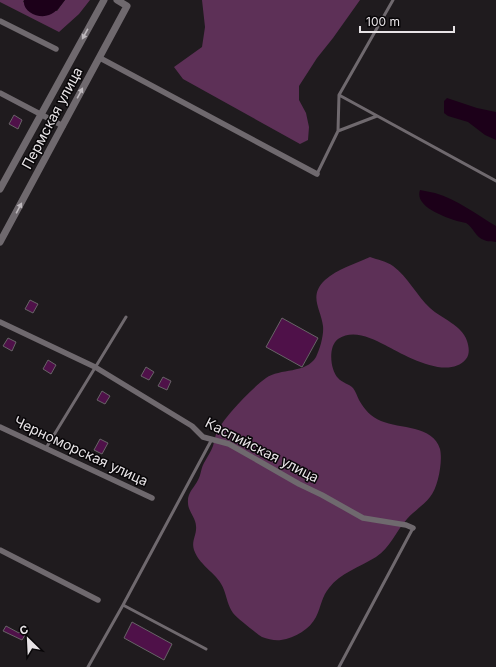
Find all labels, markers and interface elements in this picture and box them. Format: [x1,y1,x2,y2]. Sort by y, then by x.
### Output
scale bar [360,8,454,34]
text: 100 m [366,14,400,29]
one-way arrow [82,28,89,40]
street label: Пермская улица [18,64,86,172]
one-way arrow [77,88,84,99]
one-way arrow [15,202,22,214]
street label: Черноморская улица [12,412,151,489]
street label: Каспийская улица [203,414,322,485]
north arrow [8,619,48,659]
text: С [17,622,30,638]

